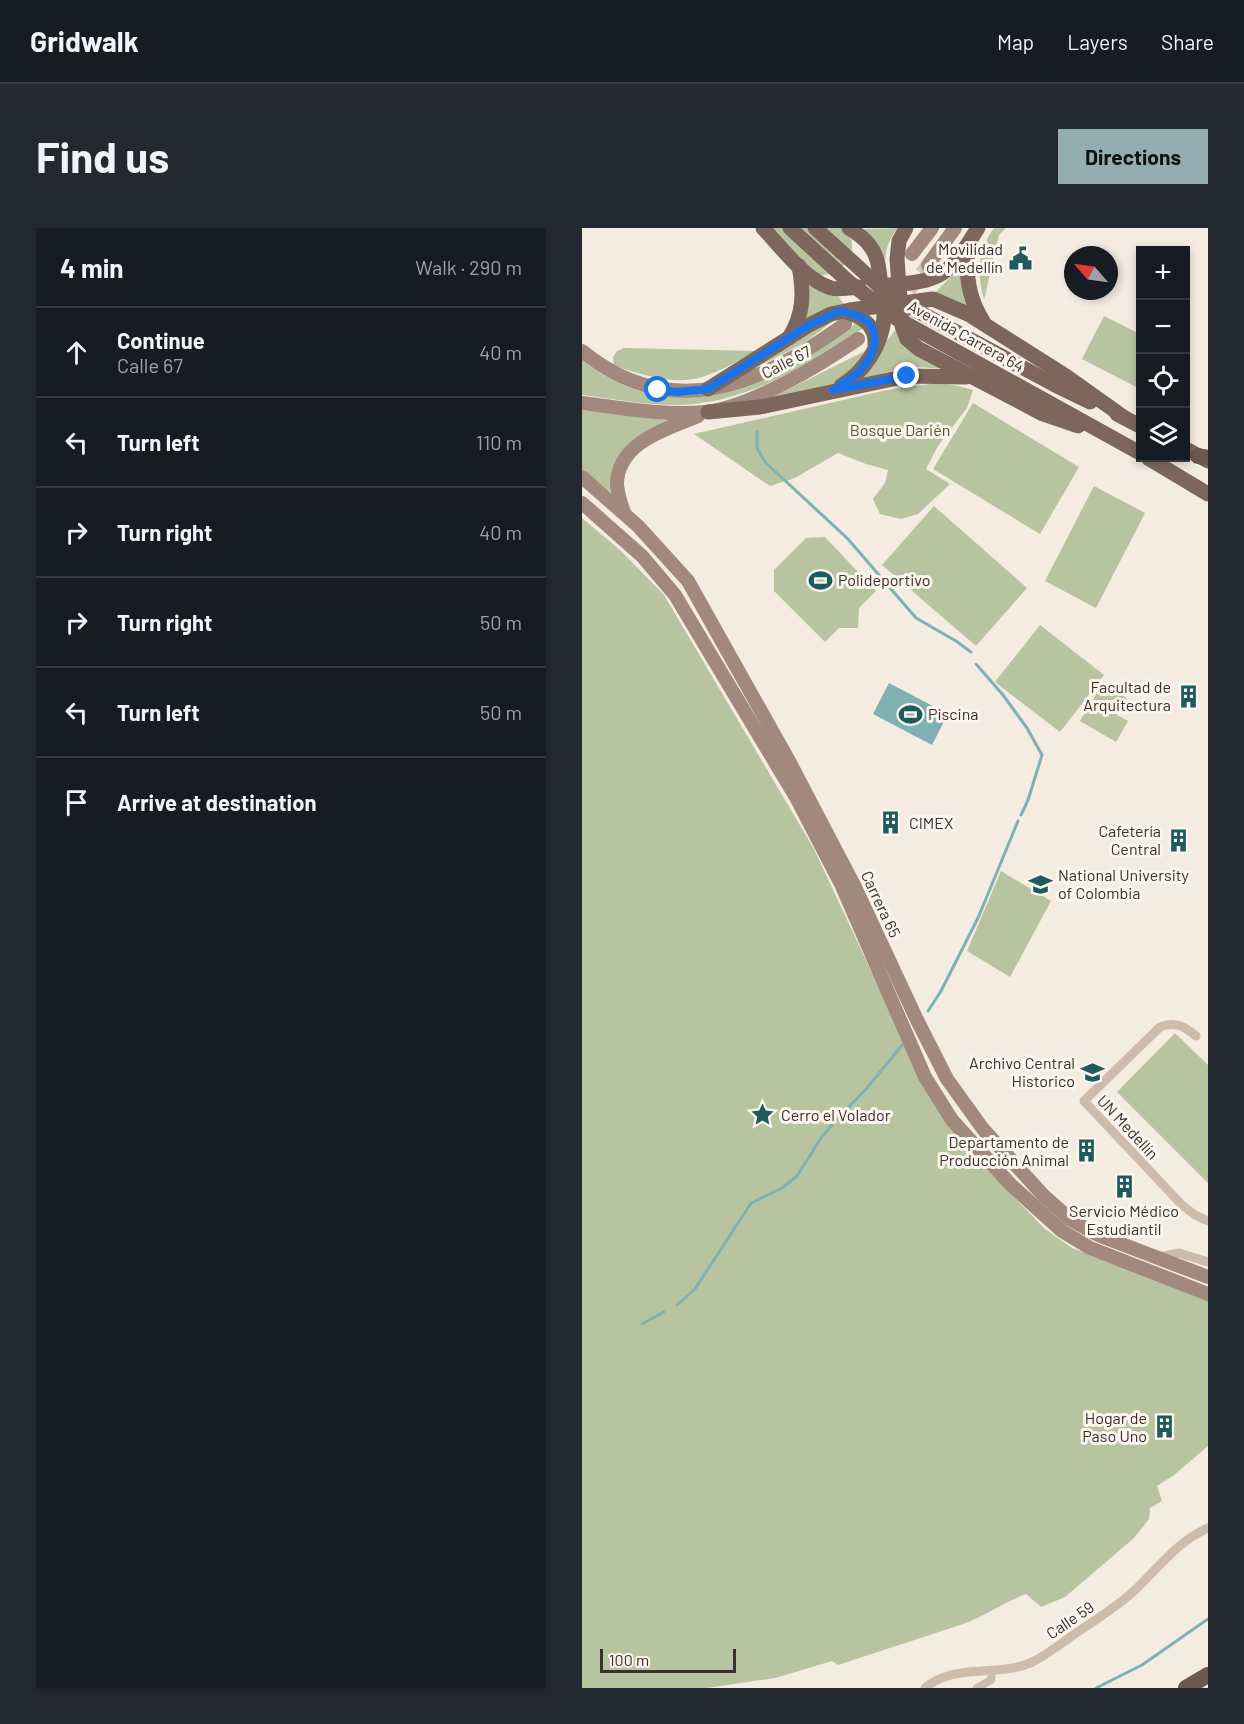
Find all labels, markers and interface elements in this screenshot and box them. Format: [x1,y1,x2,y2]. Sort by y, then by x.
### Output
text: Gridwalk [30,24,139,58]
text: Map [997,29,1034,54]
text: Layers [1067,29,1128,54]
text: Share [1161,29,1214,54]
button: Directions [1058,129,1208,184]
text: Find us [36,131,169,181]
place label: Movilidad de Medellín [926,239,1003,276]
public building icon: Movilidad de Medellín [1008,245,1034,271]
north arrow [1064,246,1118,300]
map controls [1136,246,1190,462]
button: + [1136,246,1190,300]
text: 4 min [60,252,124,283]
text: Walk · 290 m [415,255,522,279]
street label: Avenida Carrera 64 [905,296,1028,375]
button: − [1136,300,1190,354]
text: Continue [117,327,205,353]
icon: ahead [60,336,93,369]
text: 40 m [479,340,522,364]
street label: Calle 67 [758,341,814,382]
text: Calle 67 [117,353,183,377]
button: locate [1136,354,1190,408]
route end [893,362,919,388]
route start [644,376,670,402]
button: layers [1136,408,1190,462]
park label: Bosque Darién [850,420,950,439]
icon: left [60,426,93,459]
text: Turn left [117,429,200,455]
text: 110 m [476,430,522,454]
icon: right [60,516,93,549]
text: Turn right [117,519,212,545]
text: 40 m [479,520,522,544]
sports icon: Polideportivo [807,567,833,593]
place label: Polideportivo [838,570,930,589]
icon: right [60,606,93,639]
text: Turn right [117,609,212,635]
text: 50 m [480,610,522,634]
place label: Facultad de Arquitectura [1083,677,1171,714]
building icon: Facultad de Arquitectura [1176,683,1202,709]
icon: left [60,696,93,729]
text: Turn left [117,699,200,725]
text: 50 m [480,700,522,724]
sports icon: Piscina [897,701,923,727]
place label: Piscina [928,704,978,723]
icon: arrive [60,786,93,819]
text: Arrive at destination [117,789,316,815]
building icon: CIMEX [878,810,904,836]
place label: CIMEX [909,813,953,832]
place label: Cafetería Central [1098,821,1161,858]
building icon: Cafetería Central [1166,827,1192,853]
place label: National University of Colombia [1058,865,1190,902]
street label: Carrera 65 [858,867,905,940]
school or university icon: National University of Colombia [1027,871,1053,897]
place label: Archivo Central Historico [969,1053,1075,1090]
school or university icon: Archivo Central Historico [1080,1059,1106,1085]
street label: UN Medellín [1094,1091,1163,1163]
place icon: Cerro el Volador [750,1102,776,1128]
place label: Cerro el Volador [781,1105,891,1124]
place label: Departamento de Producción Animal [939,1132,1069,1169]
building icon: Departamento de Producción Animal [1074,1138,1100,1164]
building icon: Servicio Médico Estudiantil [1111,1173,1137,1199]
place label: Servicio Médico Estudiantil [1069,1201,1179,1238]
place label: Hogar de Paso Uno [1082,1408,1147,1445]
building icon: Hogar de Paso Uno [1152,1414,1178,1440]
street label: Calle 59 [1042,1597,1097,1642]
scale bar [600,1646,736,1674]
text: 100 m [609,1650,649,1669]

